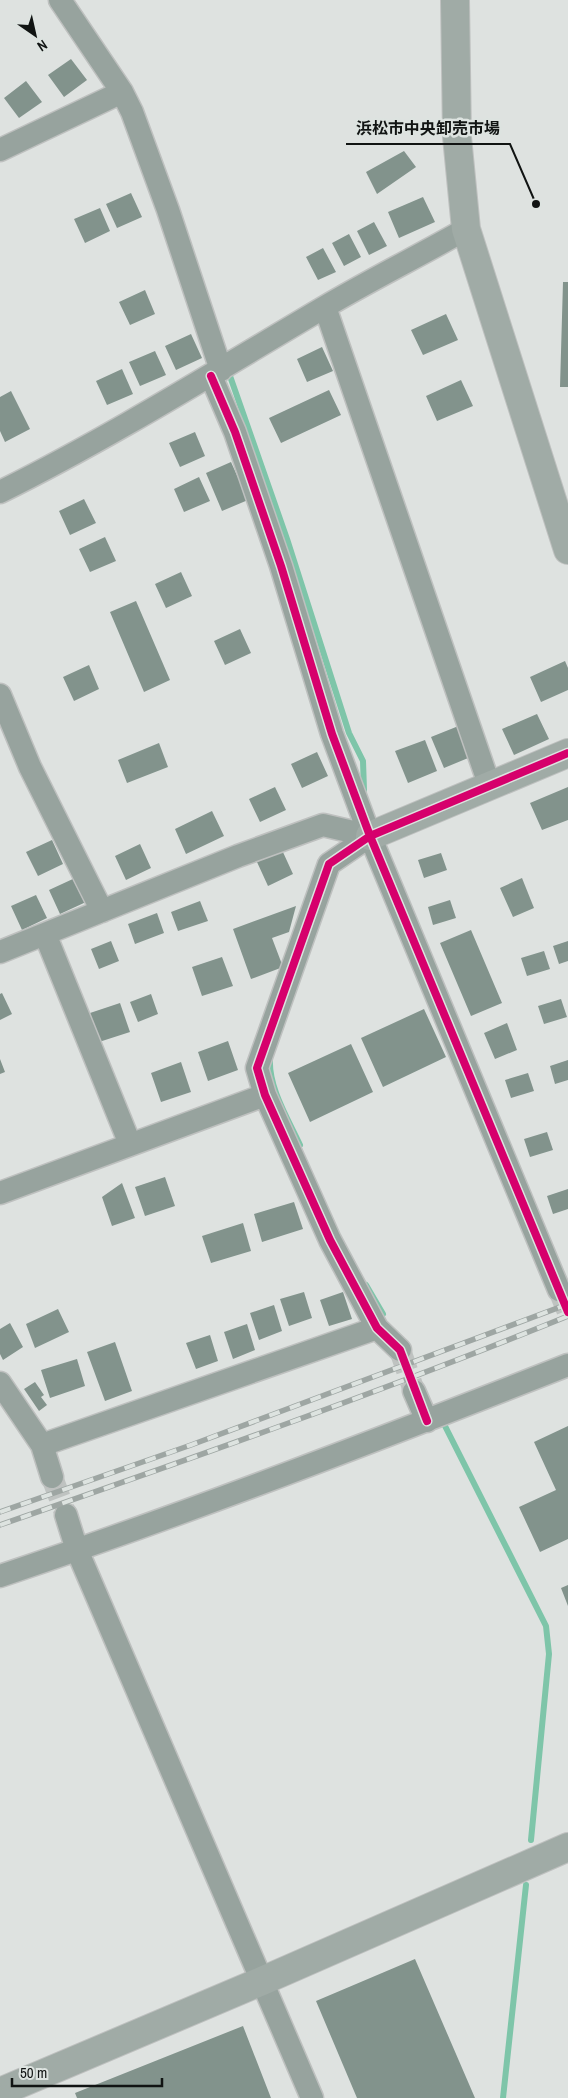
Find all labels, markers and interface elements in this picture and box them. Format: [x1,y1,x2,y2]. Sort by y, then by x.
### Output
north arrow [10,10,60,60]
text: N [34,36,51,56]
callout: 浜松市中央卸売市場 [346,113,510,144]
text: 浜松市中央卸売市場 [356,117,500,139]
scale bar [12,2056,162,2088]
text: 50 m [20,2062,47,2083]

